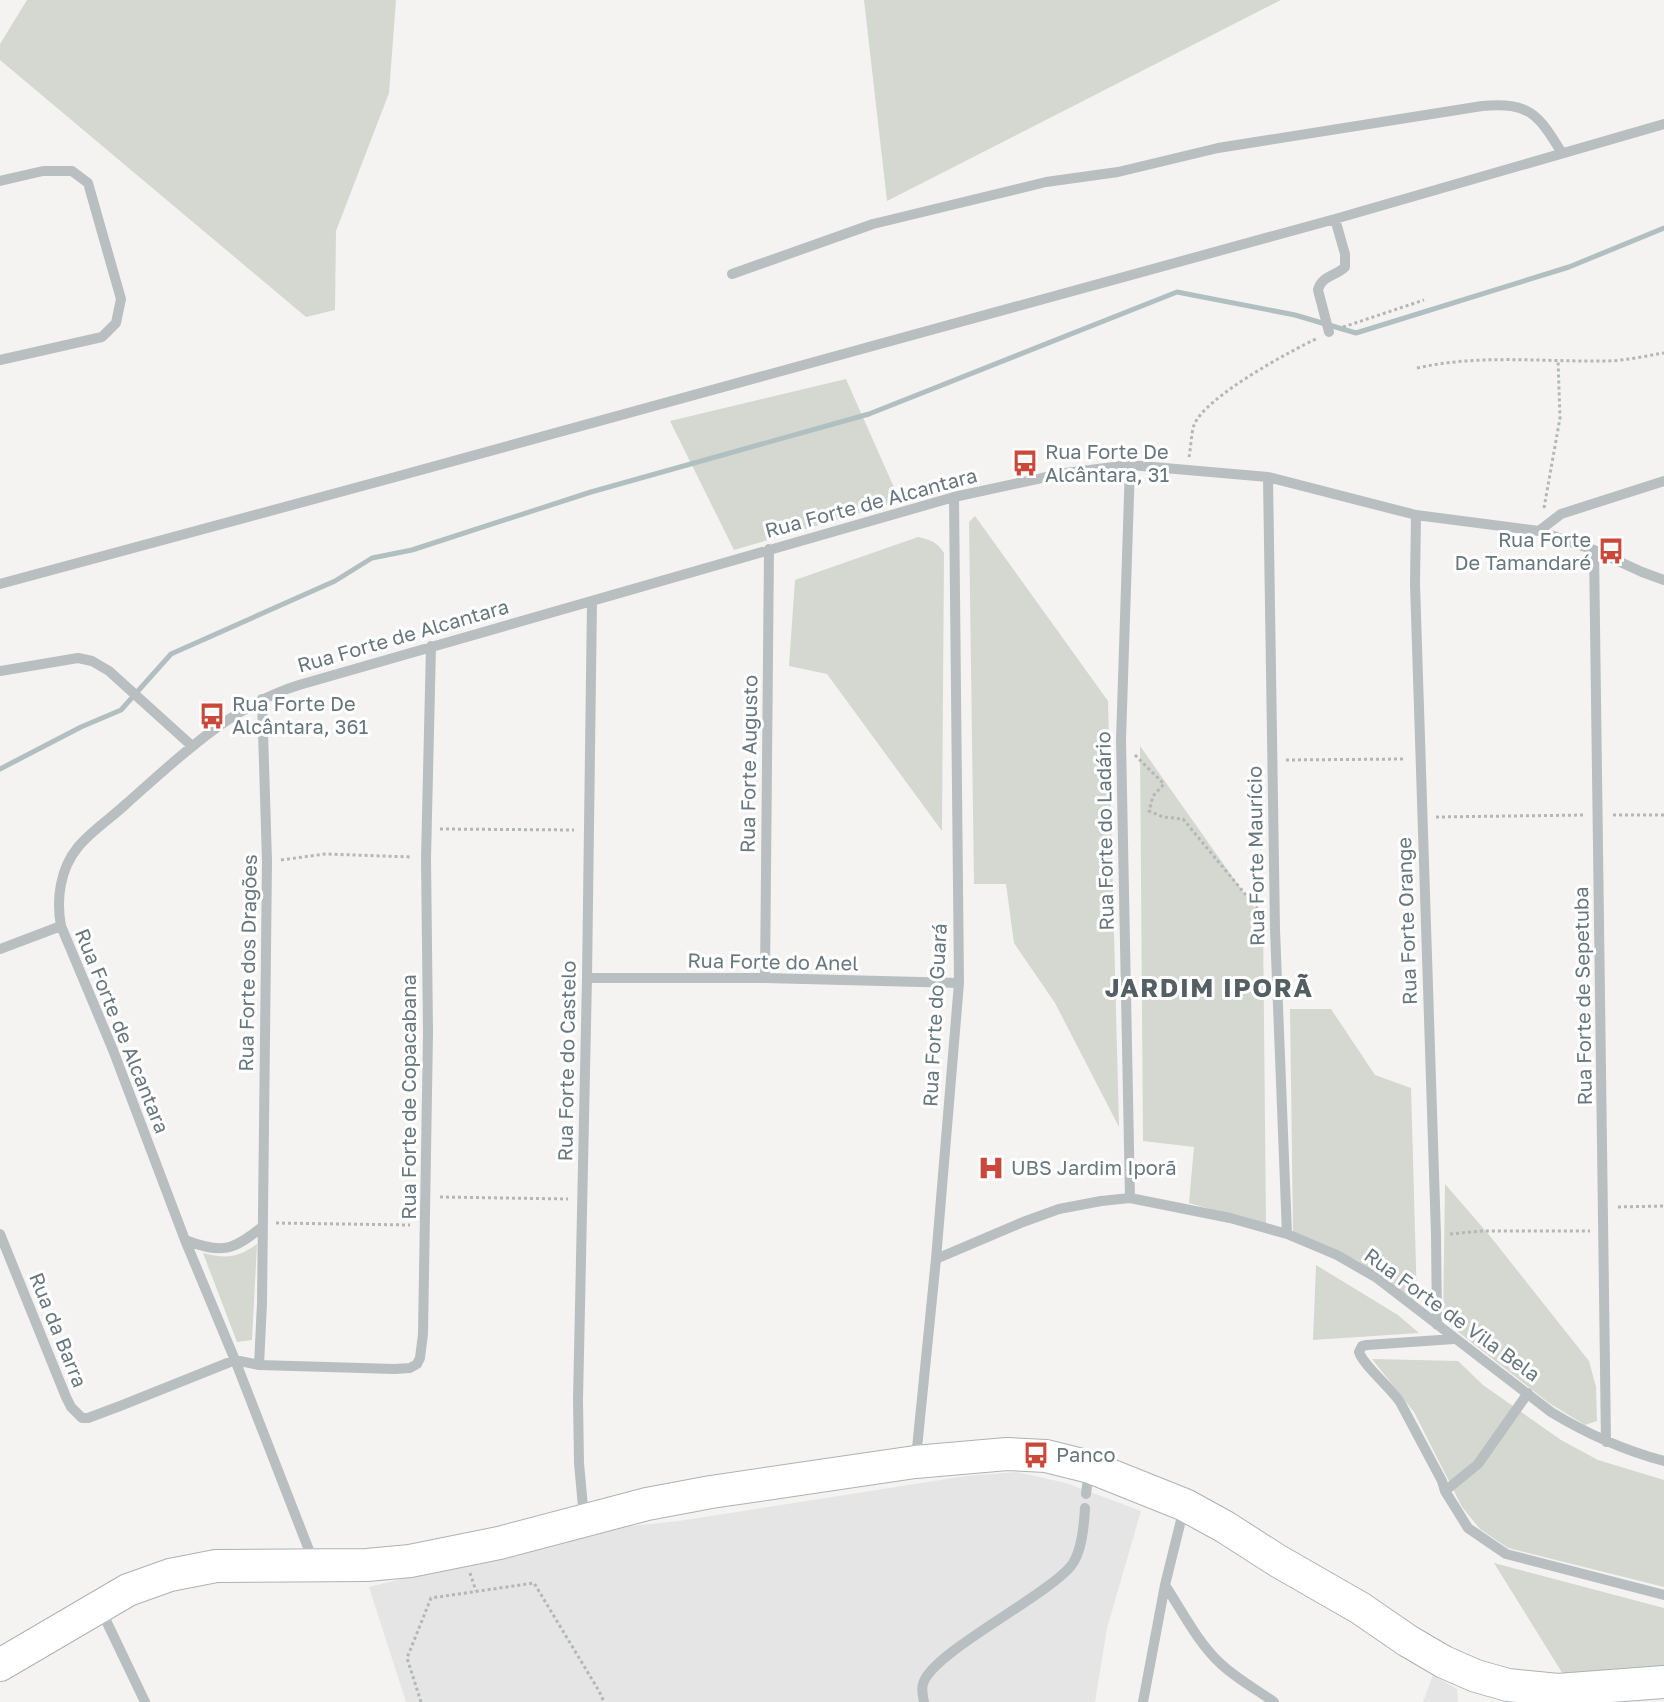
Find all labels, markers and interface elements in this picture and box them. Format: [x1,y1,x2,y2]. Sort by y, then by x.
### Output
place label: Rua Forte De Alcântara, 31 [1045,439,1169,486]
bus stop icon: Rua Forte De Alcântara, 31 [1010,448,1040,478]
street label: Rua Forte de Alcantara [762,462,979,542]
place label: Rua Forte De Tamandaré [1454,527,1591,574]
bus stop icon: Rua Forte De Tamandaré [1596,536,1626,566]
street label: Rua Forte de Alcantara [294,593,511,677]
street label: Rua Forte Augusto [734,675,762,853]
place label: Rua Forte De Alcântara, 361 [232,691,368,738]
bus stop icon: Rua Forte De Alcântara, 361 [197,701,227,731]
street label: Rua Forte do Ladário [1090,731,1118,931]
street label: Rua Forte Maurício [1241,766,1269,946]
street label: Rua Forte Orange [1391,837,1421,1005]
street label: Rua Forte dos Dragões [233,854,261,1072]
street label: Rua Forte de Sepetuba [1568,886,1596,1106]
street label: Rua Forte do Guará [917,923,951,1107]
street label: Rua Forte de Alcantara [71,925,175,1137]
street label: Rua Forte do Anel [687,948,859,974]
street label: Rua Forte do Castelo [552,960,580,1162]
district label: JARDIM IPORÃ [1105,972,1313,1003]
street label: Rua Forte de Copacabana [396,974,420,1220]
hospital icon: UBS Jardim Iporã [976,1153,1006,1183]
place label: UBS Jardim Iporã [1011,1155,1177,1179]
street label: Rua Forte de Vila Bela [1360,1242,1545,1386]
street label: Rua da Barra [25,1269,93,1390]
bus stop icon: Panco [1021,1440,1051,1470]
place label: Panco [1056,1442,1115,1466]

